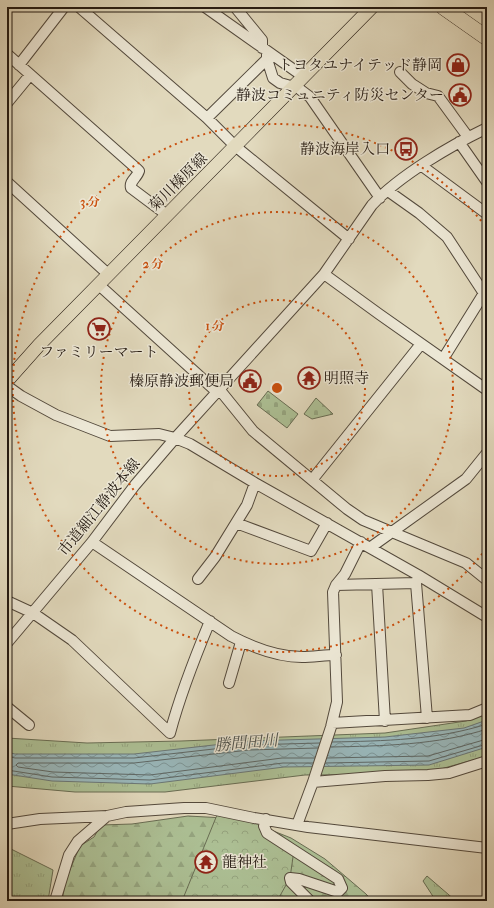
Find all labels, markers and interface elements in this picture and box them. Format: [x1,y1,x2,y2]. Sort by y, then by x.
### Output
shop icon: トヨタユナイテッド静岡 [445,52,471,78]
place label: トヨタユナイテッド静岡 [278,56,442,74]
public building icon: 静波コミュニティ防災センター [447,82,473,108]
place label: 静波コミュニティ防災センター [236,86,444,104]
bus stop icon: 静波海岸入口 [393,136,419,162]
place label: 静波海岸入口 [300,140,390,158]
street label: 菊川榛原線 [145,149,211,215]
text: 3 分 [80,195,100,210]
text: 2 分 [143,257,163,271]
supermarket icon: ファミリーマート [86,316,112,342]
text: 1 分 [206,319,224,333]
place label: ファミリーマート [39,343,159,361]
temple icon: 明照寺 [296,365,322,391]
public building icon: 榛原静波郵便局 [237,368,263,394]
place label: 明照寺 [324,369,369,387]
place label: 榛原静波郵便局 [129,372,234,390]
centre of rings [270,381,284,395]
street label: 市道細江静波本線 [54,455,144,559]
water label: 勝間田川 [213,730,281,755]
temple icon: 龍神社 [193,849,219,875]
place label: 龍神社 [222,853,267,871]

